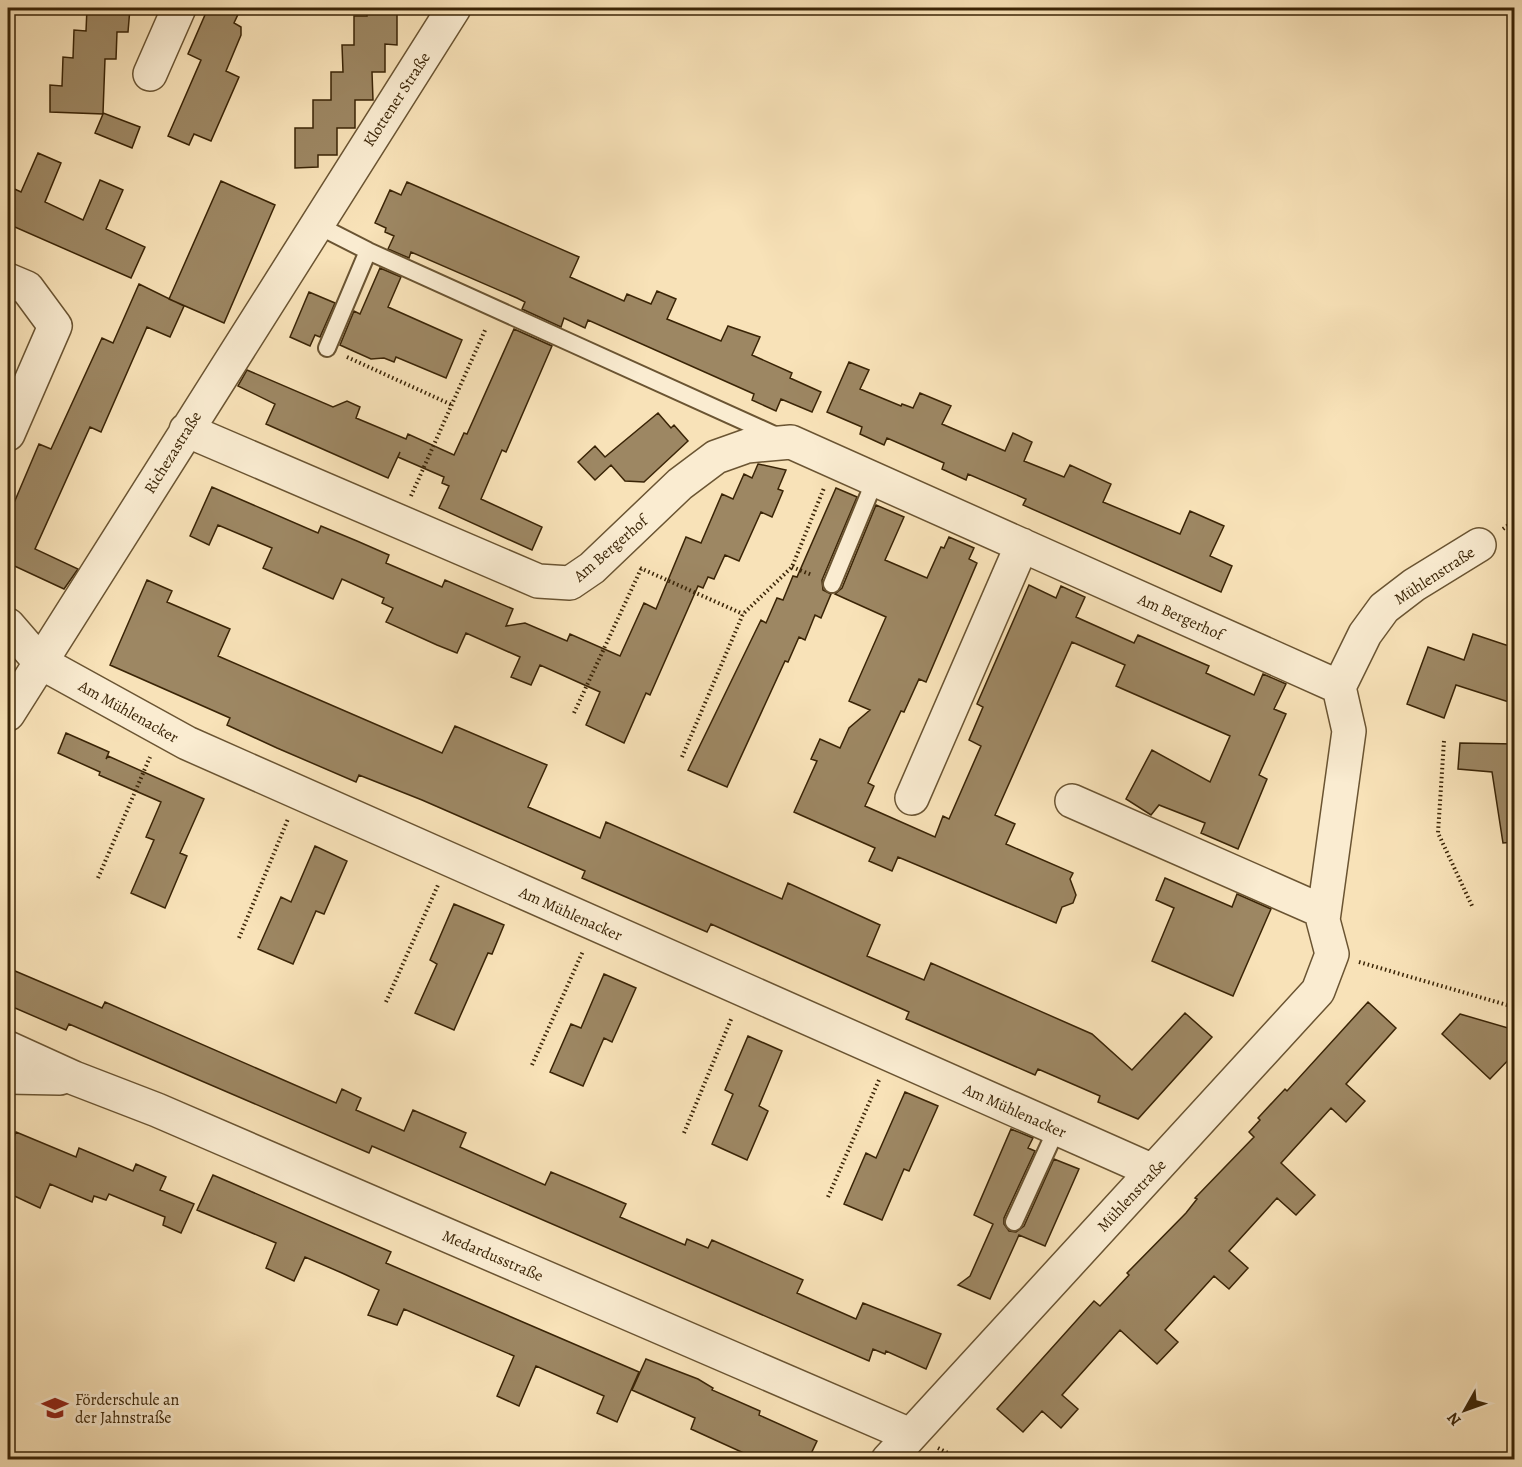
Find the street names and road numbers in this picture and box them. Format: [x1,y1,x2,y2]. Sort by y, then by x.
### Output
street label: Klottener Straße [358,48,436,151]
street label: Richezastraße [139,407,207,498]
street label: Am Bergerhof [568,509,654,588]
street label: Mühlenstraße [1390,542,1479,610]
street label: Am Bergerhof [1134,588,1229,647]
street label: Am Mühlenacker [74,675,182,748]
street label: Am Mühlenacker [515,881,626,947]
street label: Am Mühlenacker [959,1078,1070,1144]
street label: Mühlenstraße [1092,1155,1171,1237]
street label: Medardusstraße [439,1225,547,1287]

